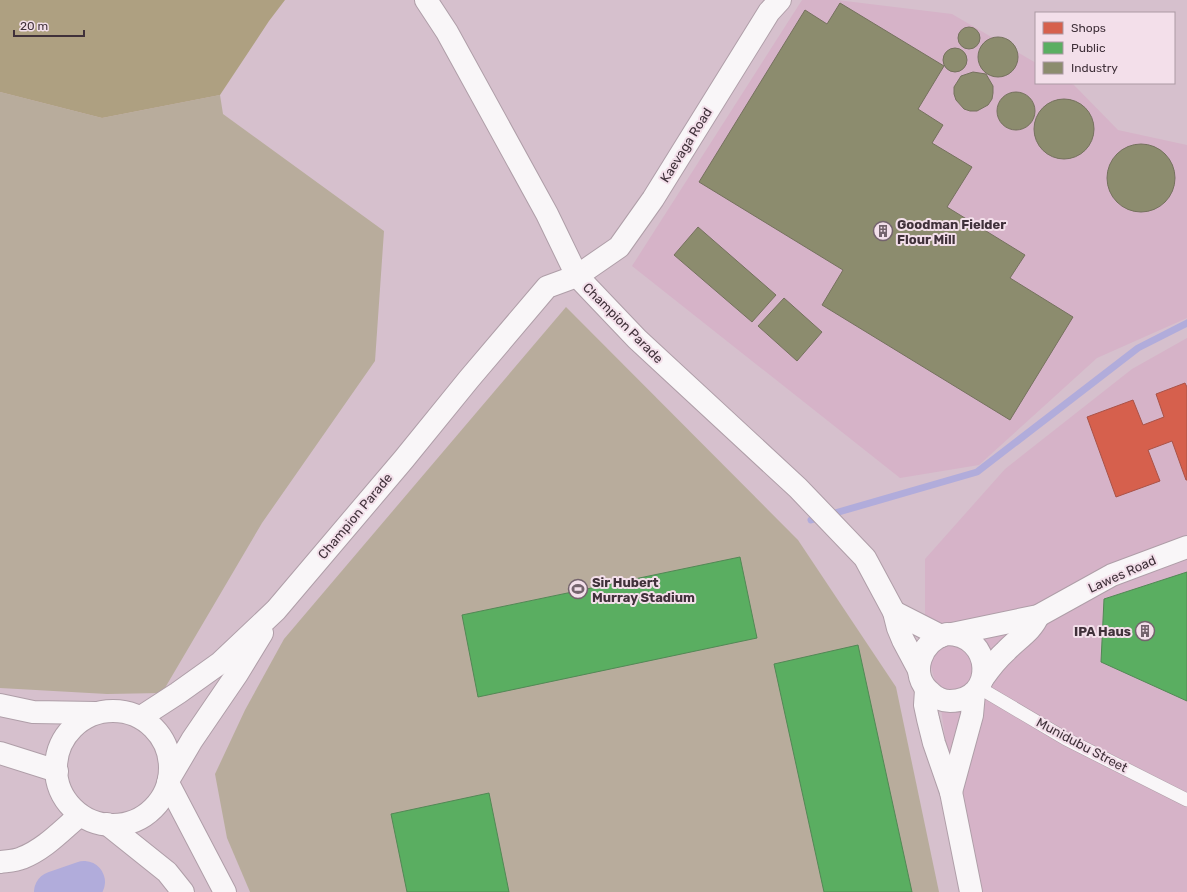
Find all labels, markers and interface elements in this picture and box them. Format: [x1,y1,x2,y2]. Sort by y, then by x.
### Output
scale bar [14,12,84,38]
legend [1035,12,1175,84]
text: 20 m [20,19,48,33]
text: Shops [1071,21,1106,35]
text: Public [1071,41,1106,55]
text: Industry [1071,61,1118,75]
street label: Kaevaga Road [657,105,716,186]
place label: Goodman Fielder Flour Mill [897,217,1006,247]
building icon: Goodman Fielder Flour Mill [872,220,894,242]
street label: Champion Parade [580,280,666,366]
street label: Champion Parade [315,470,395,562]
street label: Lawes Road [1086,552,1158,596]
place label: Sir Hubert Murray Stadium [592,575,695,605]
sports icon: Sir Hubert Murray Stadium [567,578,589,600]
building icon: IPA Haus [1134,620,1156,642]
place label: IPA Haus [1074,624,1131,639]
street label: Munidubu Street [1034,715,1130,775]

